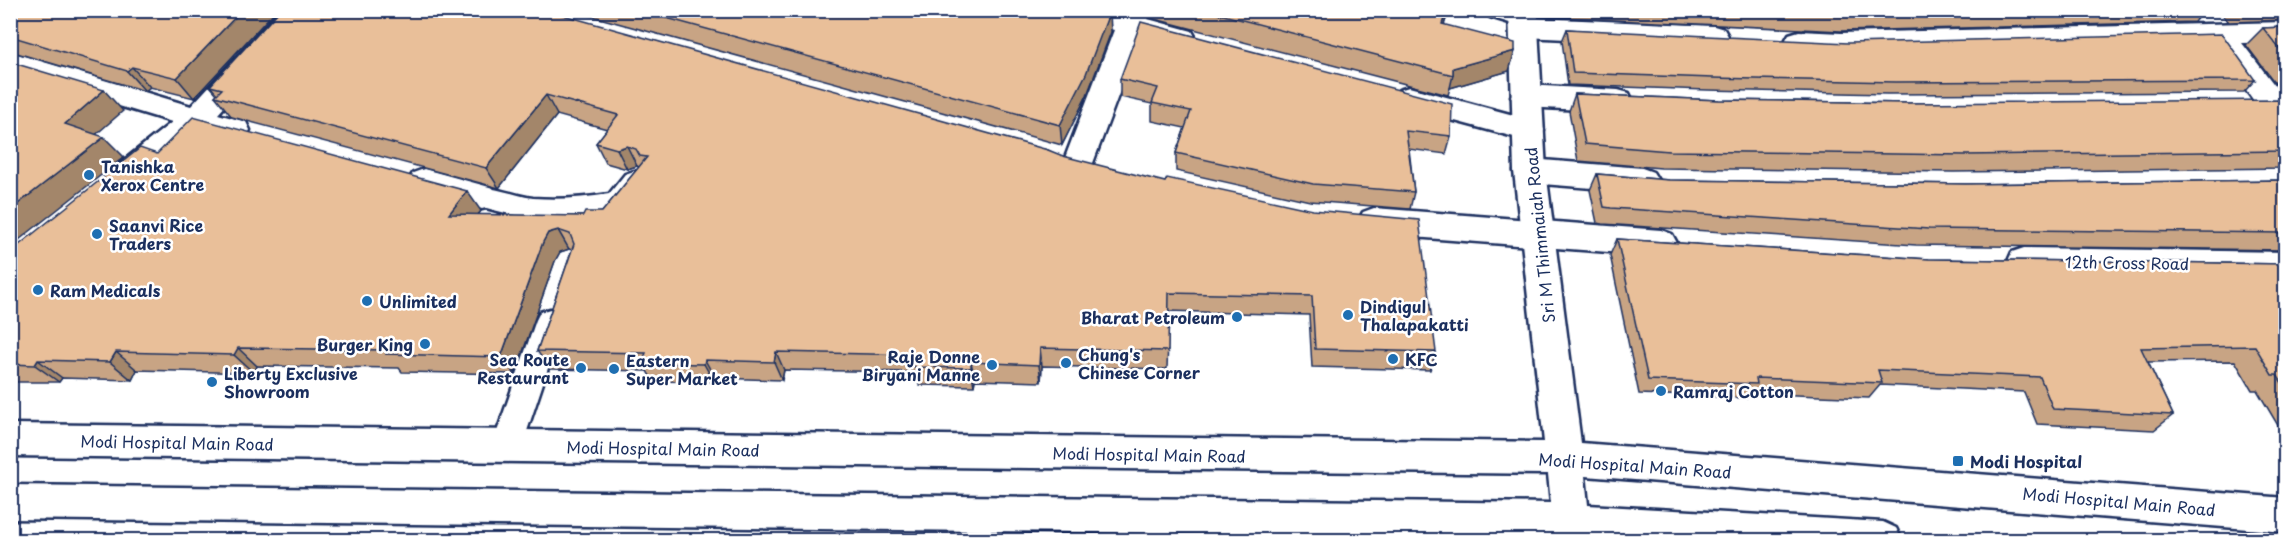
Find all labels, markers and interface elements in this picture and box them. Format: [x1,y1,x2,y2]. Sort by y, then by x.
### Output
street label: Sri M Thimmaiah Road [1518,146,1560,324]
place label: Tanishka Xerox Centre [101,154,204,196]
marker: Tanishka Xerox Centre [82,168,96,182]
place label: Saanvi Rice Traders [109,213,203,255]
marker: Saanvi Rice Traders [90,227,104,241]
street label: 12th Cross Road [2065,249,2189,275]
place label: Ram Medicals [50,278,161,302]
marker: Ram Medicals [31,283,45,297]
place label: Unlimited [379,289,457,313]
marker: Unlimited [360,294,374,308]
place label: Dindigul Thalapakatti [1360,294,1469,336]
place label: Bharat Petroleum [1081,305,1225,329]
marker: Dindigul Thalapakatti [1341,308,1355,322]
marker: Bharat Petroleum [1230,310,1244,324]
place label: Burger King [317,332,413,356]
marker: Burger King [418,337,432,351]
place label: Chung's Chinese Corner [1078,342,1201,384]
place label: Raje Donne Biryani Manne [862,344,980,386]
place label: Sea Route Restaurant [477,347,569,389]
place label: KFC [1405,347,1438,371]
place label: Eastern Super Market [626,348,738,390]
marker: KFC [1386,352,1400,366]
marker: Chung's Chinese Corner [1059,356,1073,370]
marker: Raje Donne Biryani Manne [985,358,999,372]
place label: Liberty Exclusive Showroom [224,361,358,403]
marker: Sea Route Restaurant [574,361,588,375]
marker: Eastern Super Market [607,362,621,376]
marker: Liberty Exclusive Showroom [205,375,219,389]
place label: Ramraj Cotton [1673,379,1794,403]
marker: Ramraj Cotton [1654,384,1668,398]
street label: Modi Hospital Main Road [80,428,274,456]
street label: Modi Hospital Main Road [566,434,760,462]
street label: Modi Hospital Main Road [1052,440,1246,468]
street label: Modi Hospital Main Road [1538,446,1732,484]
place label: Modi Hospital [1970,449,2082,473]
marker: Modi Hospital [1951,454,1965,468]
street label: Modi Hospital Main Road [2022,481,2216,521]

